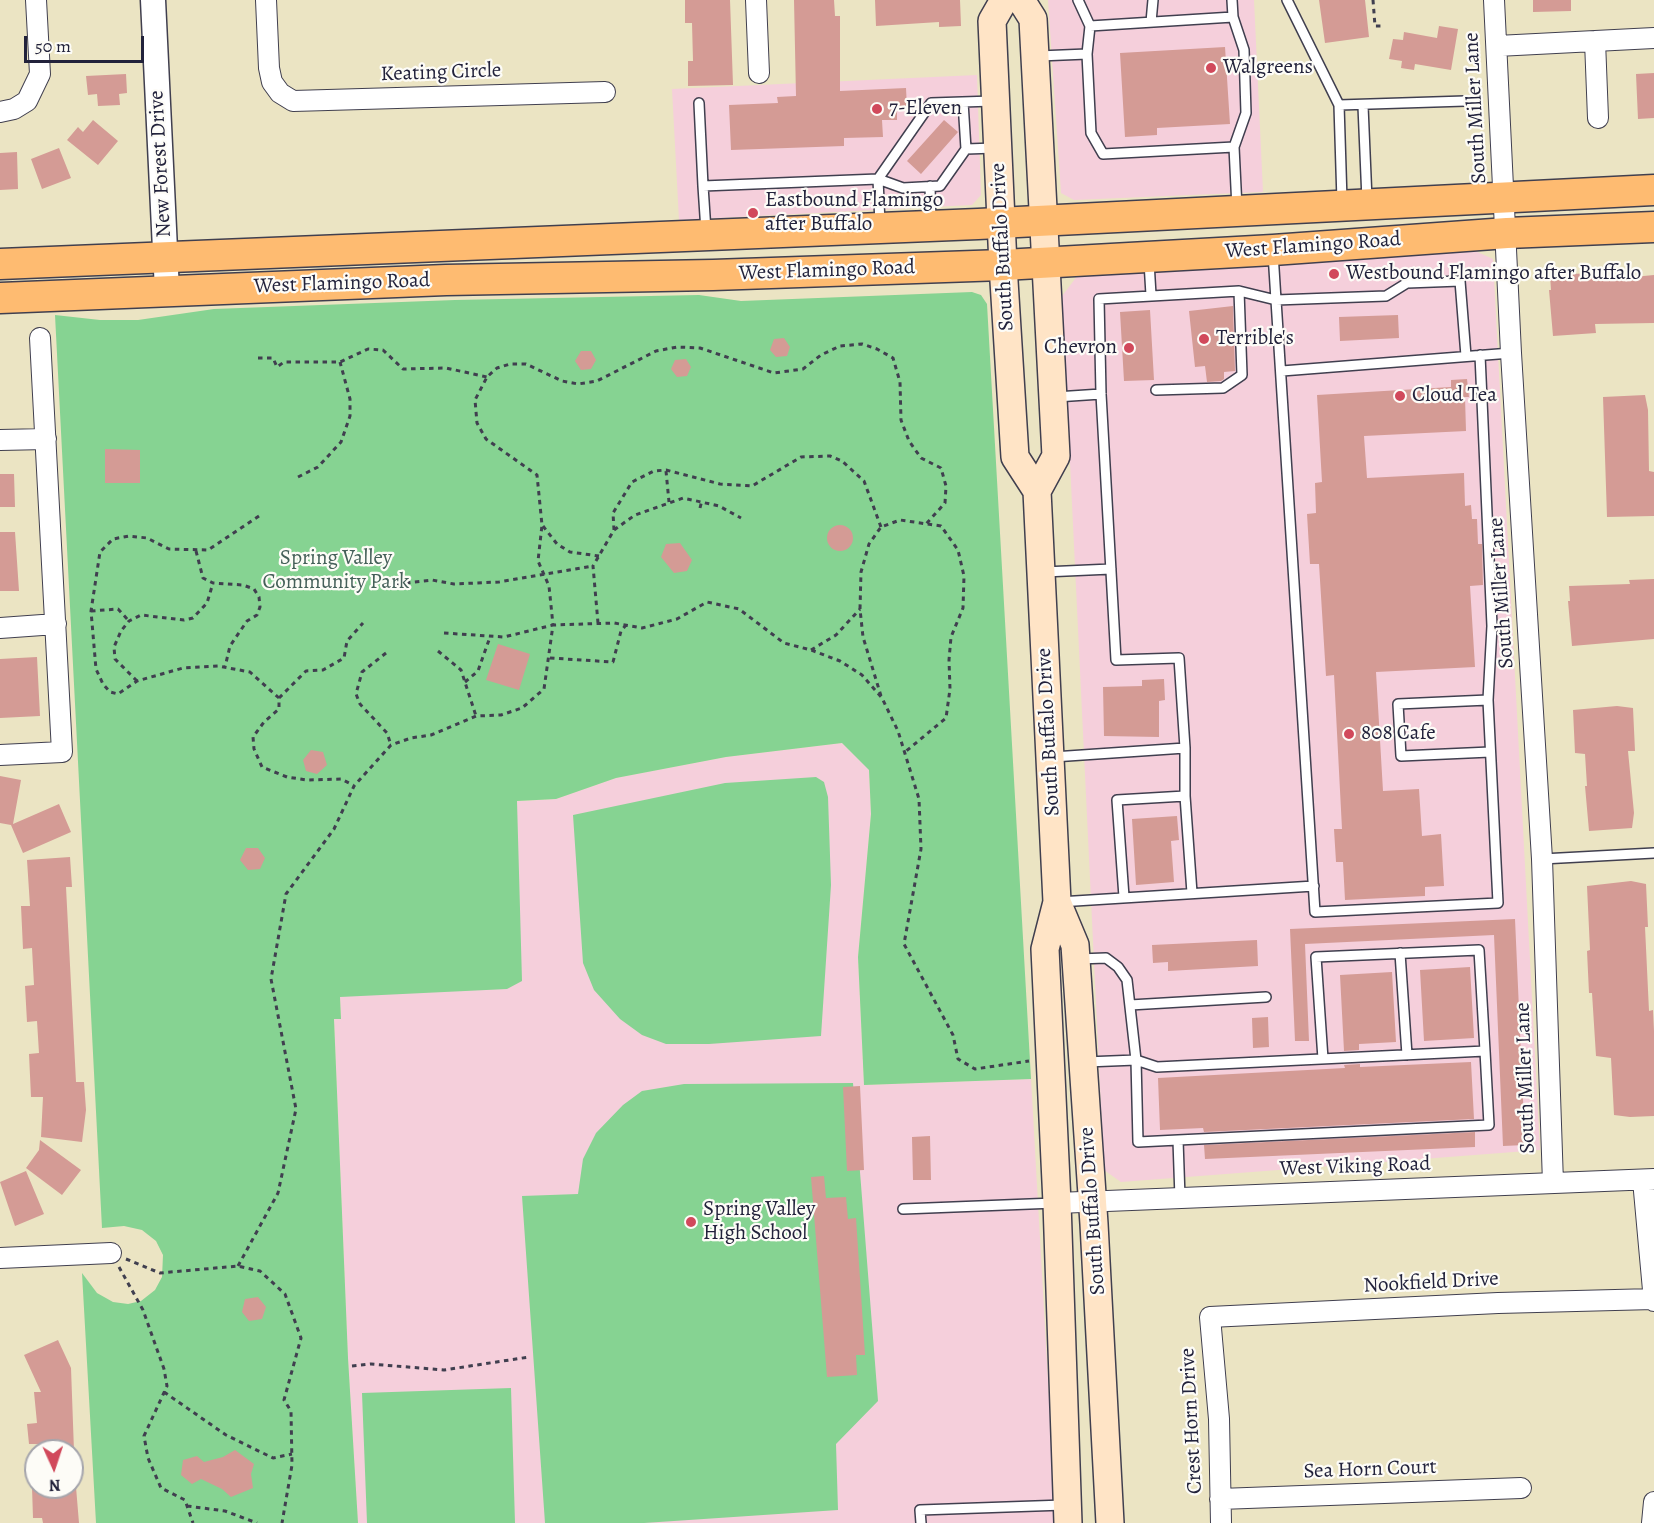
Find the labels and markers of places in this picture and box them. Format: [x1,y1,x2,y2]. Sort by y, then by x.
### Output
place label: Walgreens [1223,55,1313,81]
marker: Walgreens [1204,61,1218,75]
place label: 7-Eleven [889,96,962,122]
marker: 7-Eleven [870,102,884,116]
place label: Eastbound Flamingo after Buffalo [765,188,943,238]
marker: Eastbound Flamingo after Buffalo [746,206,760,220]
place label: Westbound Flamingo after Buffalo [1346,261,1641,287]
marker: Westbound Flamingo after Buffalo [1327,267,1341,281]
place label: Terrible's [1216,326,1294,352]
marker: Terrible's [1197,332,1211,346]
place label: Chevron [1044,335,1117,361]
marker: Chevron [1122,341,1136,355]
place label: Cloud Tea [1412,383,1497,409]
marker: Cloud Tea [1393,389,1407,403]
place label: 808 Cafe [1361,721,1436,747]
marker: 808 Cafe [1342,727,1356,741]
place label: Spring Valley High School [703,1197,815,1247]
marker: Spring Valley High School [684,1215,698,1229]

